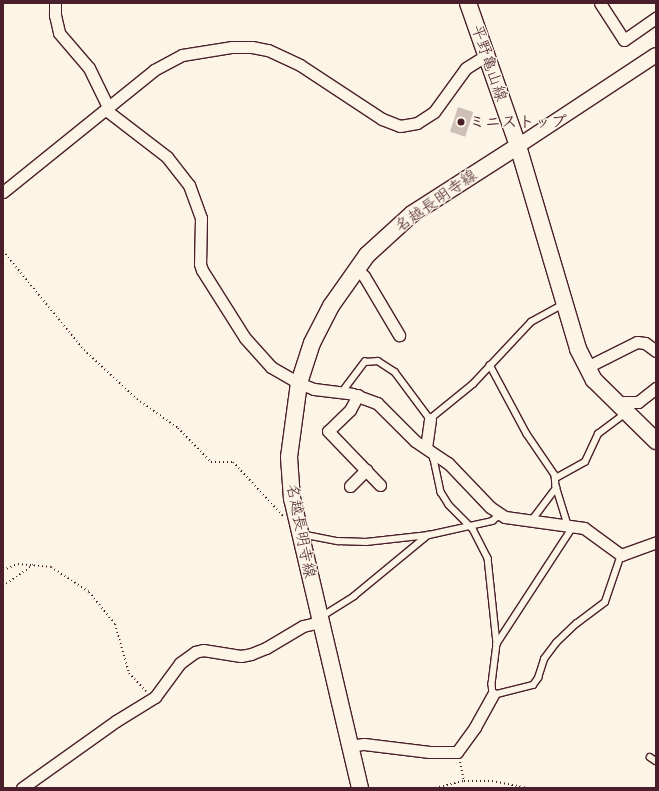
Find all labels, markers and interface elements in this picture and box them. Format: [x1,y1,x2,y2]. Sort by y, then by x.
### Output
street label: 平野亀山線 [467,22,511,104]
place label: ミニストップ [469,112,565,132]
marker: ミニストップ [456,117,466,127]
street label: 名越長明寺線 [391,166,481,236]
street label: 名越長明寺線 [282,482,320,580]

